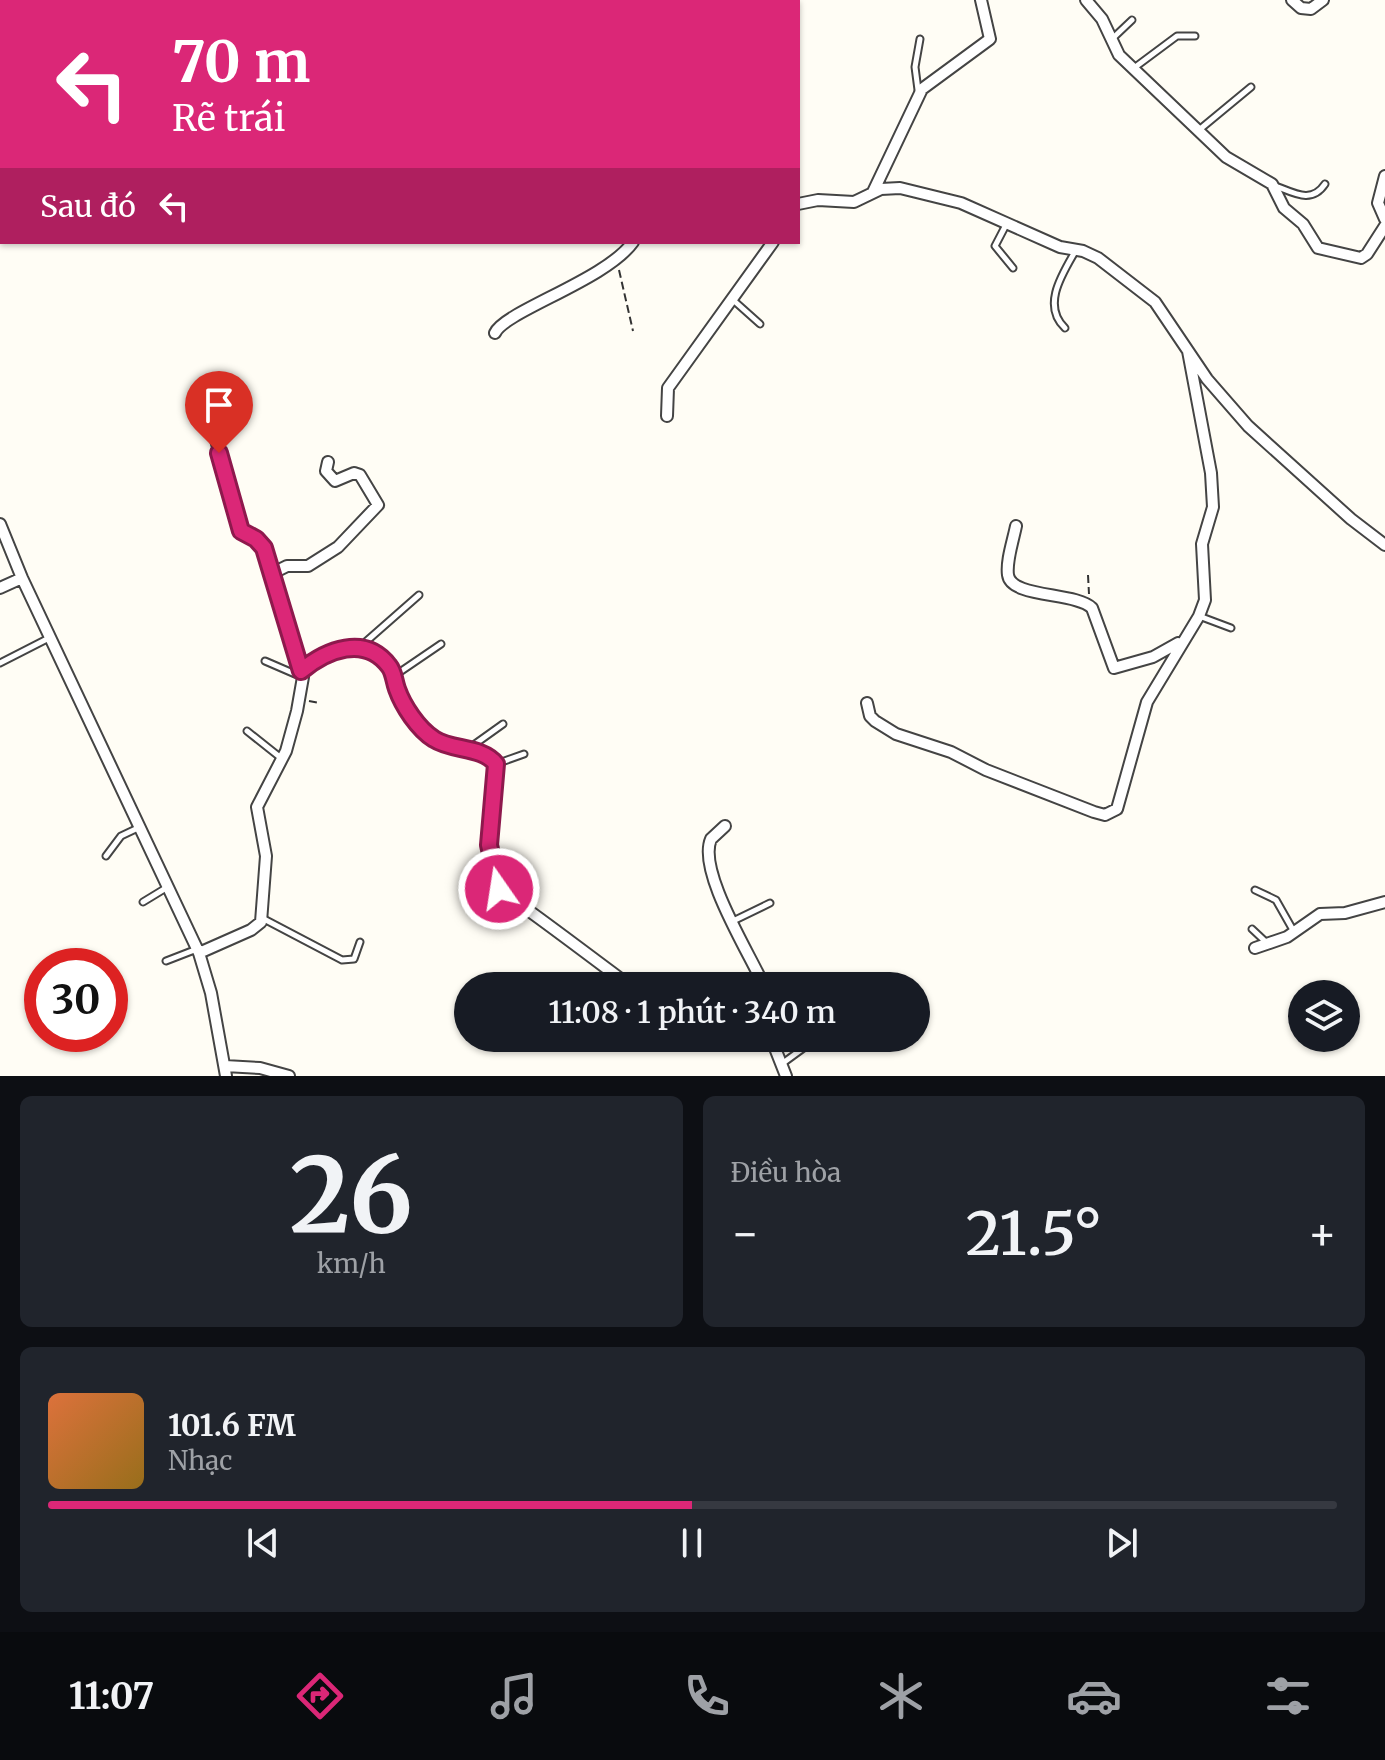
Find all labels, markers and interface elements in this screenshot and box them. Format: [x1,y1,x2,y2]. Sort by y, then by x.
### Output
text: 70 m [172,27,310,97]
icon: left [40,32,144,136]
text: Rẽ trái [172,96,285,141]
icon: left [152,184,196,228]
text: Sau đó [40,187,136,225]
pin [185,371,253,453]
icon: arrive [197,383,241,427]
position arrow [457,847,541,931]
speed limit sign: 30 [24,948,128,1052]
map controls [1288,980,1360,1052]
button: layers [1288,980,1360,1052]
text: 11:08 · 1 phút · 340 m [548,993,836,1031]
text: 26 [290,1130,413,1260]
text: Điều hòa [731,1156,841,1189]
text: 21.5° [966,1196,1102,1271]
text: − [731,1206,760,1261]
text: + [1308,1206,1337,1261]
text: km/h [317,1247,386,1280]
text: 101.6 FM [168,1406,296,1444]
text: Nhạc [168,1444,232,1477]
icon: previous [241,1521,285,1565]
icon: pause [670,1521,714,1565]
icon: next [1100,1521,1144,1565]
icon: directions [292,1668,348,1724]
icon: music [486,1668,542,1724]
icon: phone [679,1668,735,1724]
icon: climate [873,1668,929,1724]
icon: car [1066,1668,1122,1724]
icon: filters [1260,1668,1316,1724]
text: 11:07 [69,1674,154,1719]

